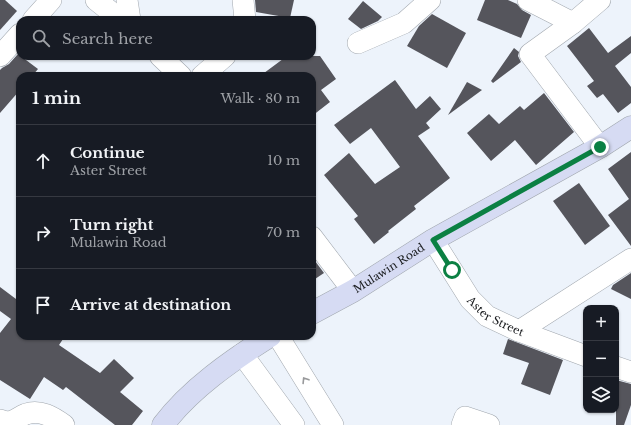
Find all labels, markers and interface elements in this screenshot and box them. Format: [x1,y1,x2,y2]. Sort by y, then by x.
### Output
search box [16,16,316,60]
icon: search [30,27,52,49]
text: Search here [62,29,153,48]
text: 1 min [32,88,81,109]
text: Walk · 80 m [221,90,300,107]
route end [591,138,609,156]
text: Continue [70,143,145,162]
icon: ahead [32,150,54,172]
text: 10 m [267,152,300,169]
text: Aster Street [70,162,147,179]
text: Turn right [70,215,153,234]
icon: right [32,222,54,244]
text: 70 m [267,224,300,241]
text: Mulawin Road [70,234,167,251]
street label: Mulawin Road [351,240,428,296]
route start [443,261,461,279]
street label: Aster Street [463,292,527,339]
icon: arrive [32,294,54,316]
text: Arrive at destination [70,295,231,314]
map controls [583,305,619,413]
button: + [583,305,619,341]
button: − [583,341,619,377]
one-way arrow [302,377,310,384]
button: layers [583,377,619,413]

